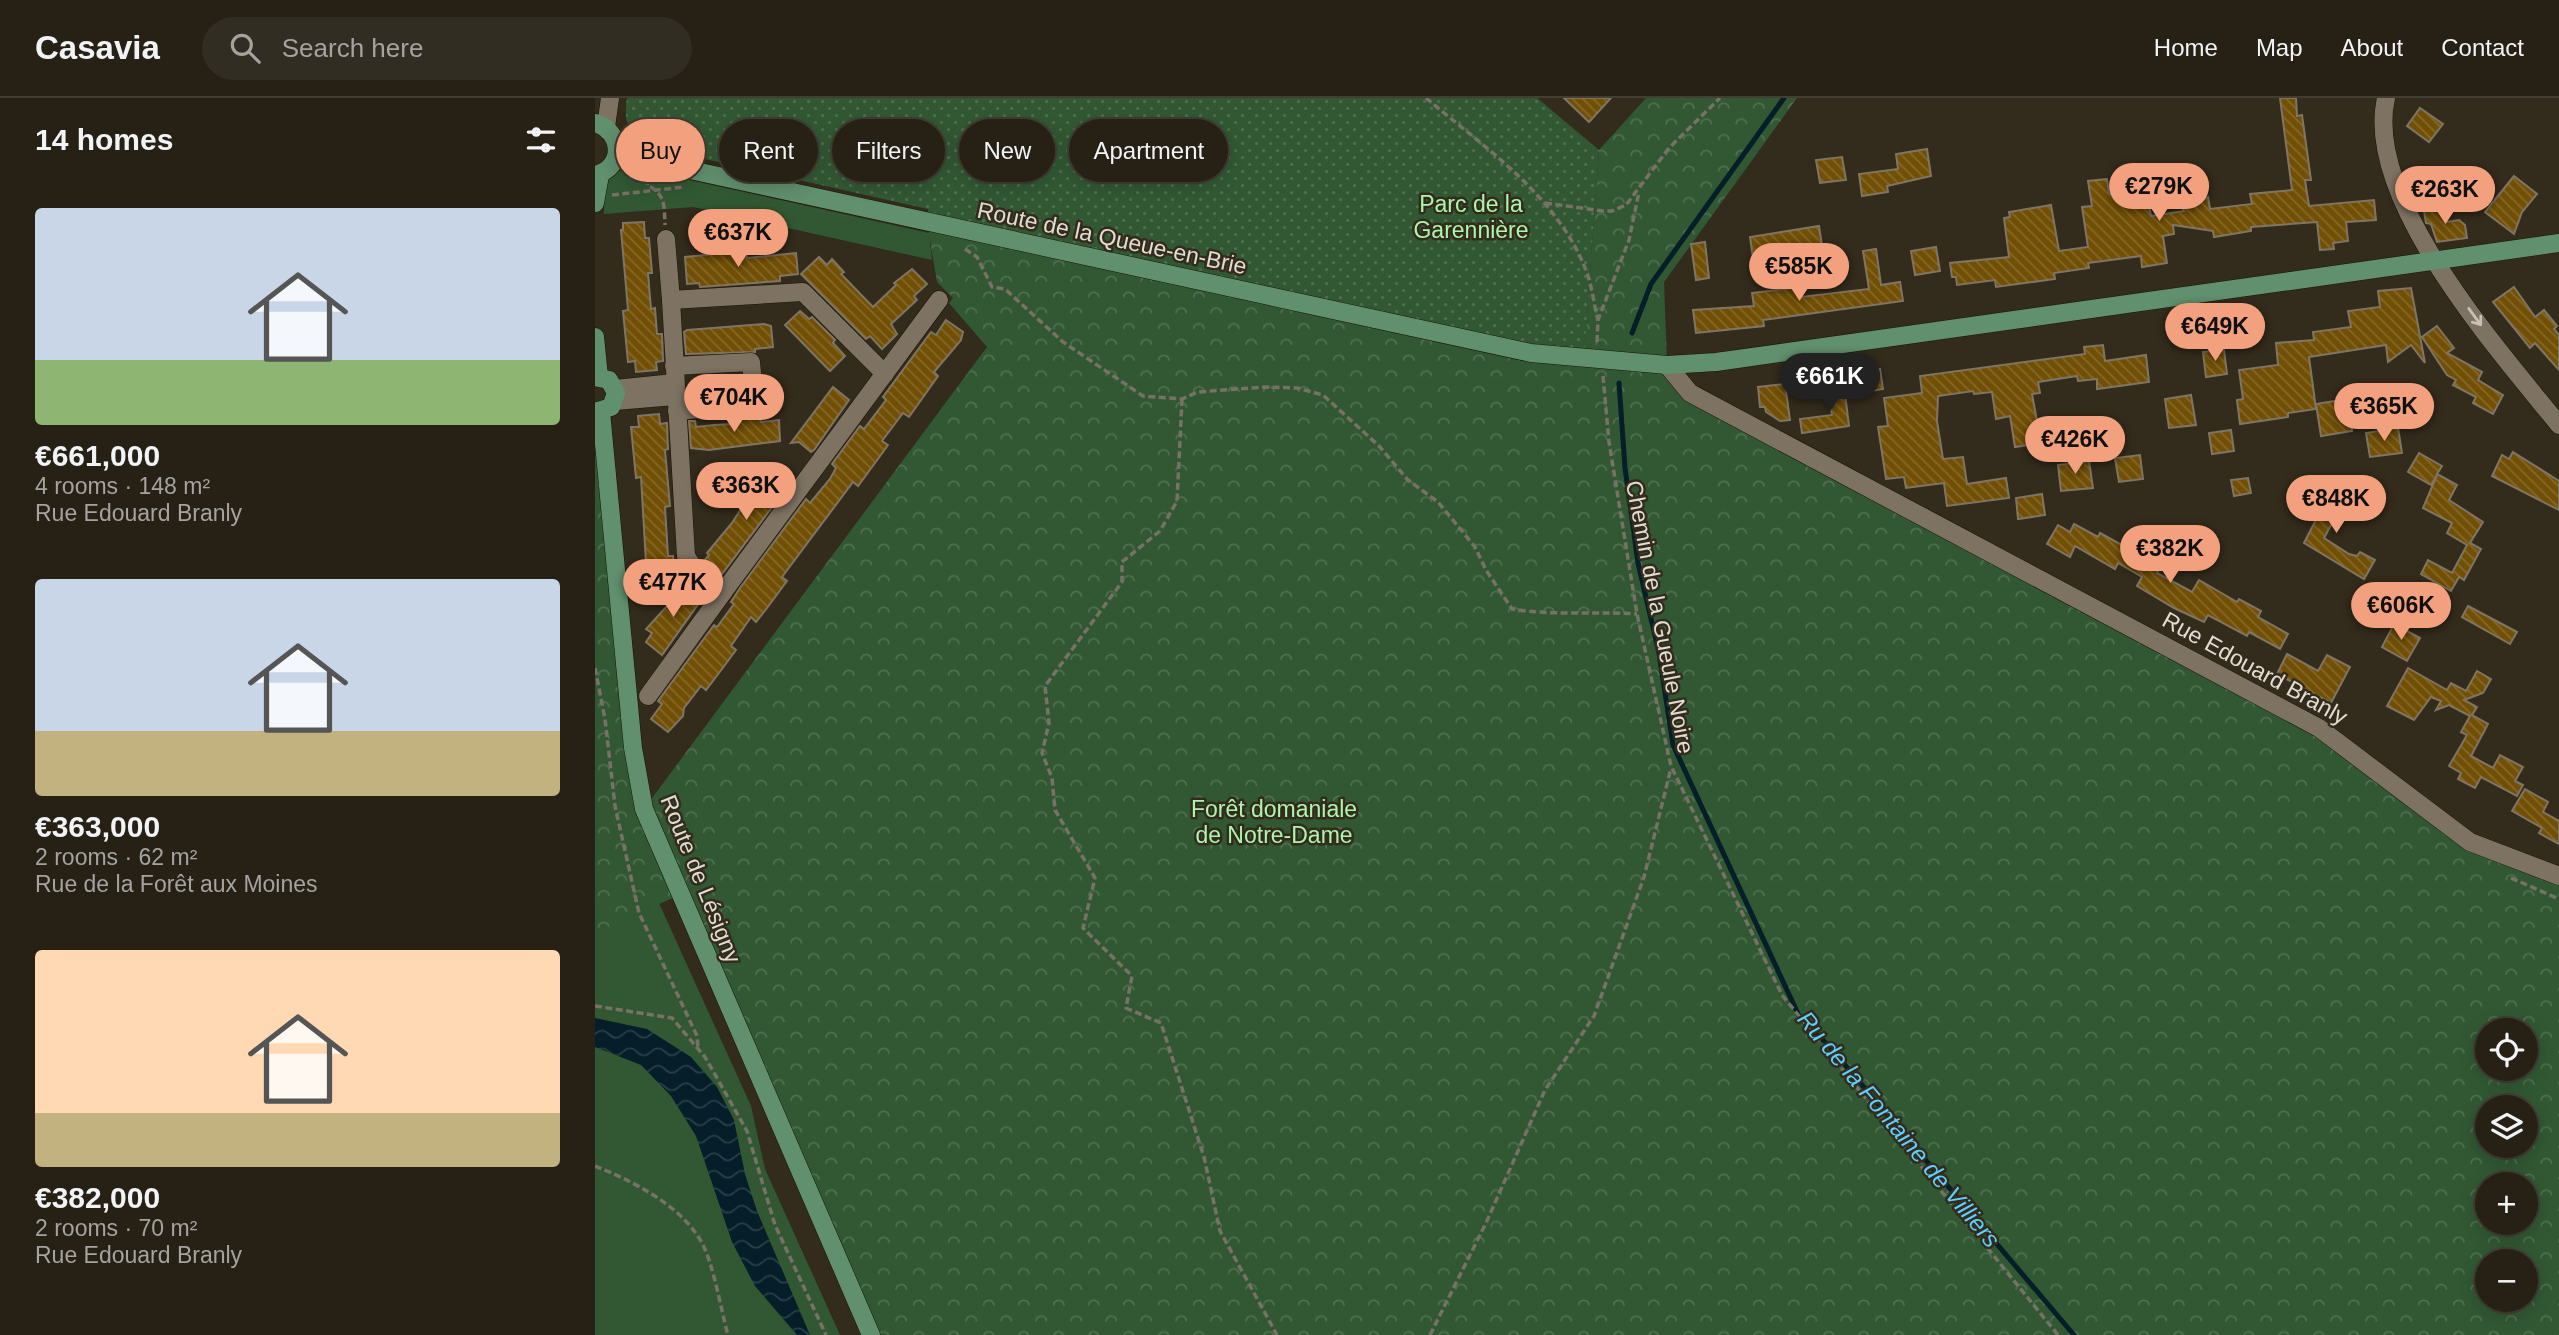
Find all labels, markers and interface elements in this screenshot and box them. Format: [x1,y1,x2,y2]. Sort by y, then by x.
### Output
search box [202,17,692,80]
text: Casavia [35,29,160,66]
icon: search [226,29,264,67]
text: Search here [282,33,423,63]
text: Home [2154,34,2218,61]
text: Map [2256,34,2303,61]
text: About [2341,34,2403,61]
text: Contact [2441,34,2524,61]
chip: Buy [616,119,705,182]
chip: Rent [719,119,818,182]
chip: Filters [832,119,945,182]
chip: New [959,119,1055,182]
chip: Apartment [1069,119,1228,182]
icon: filters [522,121,560,159]
text: 14 homes [35,123,173,156]
pin: €279K [2110,164,2208,223]
pin: €263K [2396,166,2494,226]
text: €279K [2125,173,2193,199]
text: €263K [2411,176,2479,202]
park label: Parc de la Garennière [1413,191,1529,243]
street label: Route de la Queue-en-Brie [975,197,1249,279]
pin: €637K [689,209,787,269]
text: €637K [704,219,772,245]
pin: €585K [1750,244,1848,303]
text: €585K [1765,253,1833,279]
icon: home [235,254,361,380]
pin: €649K [2166,303,2264,363]
one-way arrow [2468,307,2482,326]
text: €649K [2181,313,2249,339]
pin: €661K [1781,354,1879,413]
text: €661K [1796,363,1864,389]
pin: €704K [685,374,783,434]
text: €704K [700,384,768,410]
pin: €365K [2335,384,2433,443]
text: €365K [2350,393,2418,419]
pin: €426K [2026,416,2124,476]
text: €426K [2041,426,2109,452]
text: €661,000 [35,439,160,472]
pin: €363K [697,462,795,522]
text: €363K [712,472,780,498]
text: 4 rooms · 148 m² [35,473,210,499]
pin: €848K [2287,476,2385,535]
street label: Chemin de la Gueule Noire [1621,478,1699,756]
text: €848K [2302,485,2370,511]
text: Rue Edouard Branly [35,500,242,526]
pin: €382K [2121,526,2219,585]
text: €382K [2136,535,2204,561]
pin: €477K [624,560,722,619]
text: €477K [639,569,707,595]
pin: €606K [2352,582,2450,642]
text: €606K [2367,592,2435,618]
street label: Rue Edouard Branly [2158,606,2352,730]
icon: home [235,625,361,751]
street label: Route de Lésigny [655,791,747,967]
park label: Forêt domaniale de Notre-Dame [1191,796,1357,848]
text: €363,000 [35,810,160,843]
text: 2 rooms · 62 m² [35,844,197,870]
text: Rue de la Forêt aux Moines [35,871,318,897]
icon: home [235,996,361,1122]
water label: Ru de la Fontaine de Villiers [1792,1006,2006,1252]
map controls [2475,1018,2538,1312]
button: locate [2475,1018,2538,1081]
button: layers [2475,1095,2538,1158]
button: + [2475,1172,2538,1235]
text: €382,000 [35,1181,160,1214]
text: 2 rooms · 70 m² [35,1215,197,1241]
text: Rue Edouard Branly [35,1242,242,1268]
button: − [2475,1249,2538,1312]

